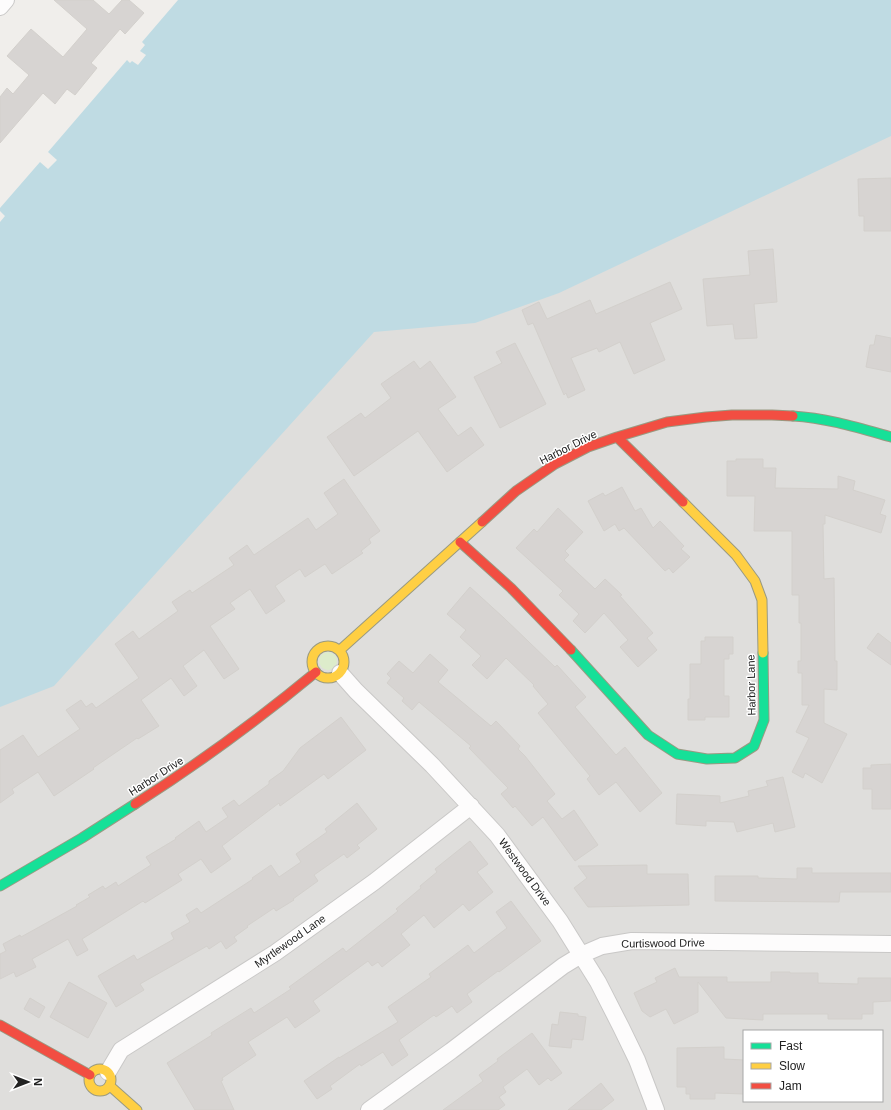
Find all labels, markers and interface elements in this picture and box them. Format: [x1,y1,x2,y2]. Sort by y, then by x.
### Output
street label: Harbor Drive [537,427,599,467]
street label: Harbor Lane [744,654,758,716]
street label: Harbor Drive [127,754,185,798]
street label: Westwood Drive [497,836,553,908]
street label: Myrtlewood Lane [252,912,328,970]
street label: Curtiswood Drive [621,936,705,950]
legend [743,1030,883,1102]
text: Fast [779,1039,803,1053]
text: Slow [779,1059,805,1073]
north arrow [8,1062,48,1102]
text: N [32,1078,44,1086]
text: Jam [779,1079,802,1093]

